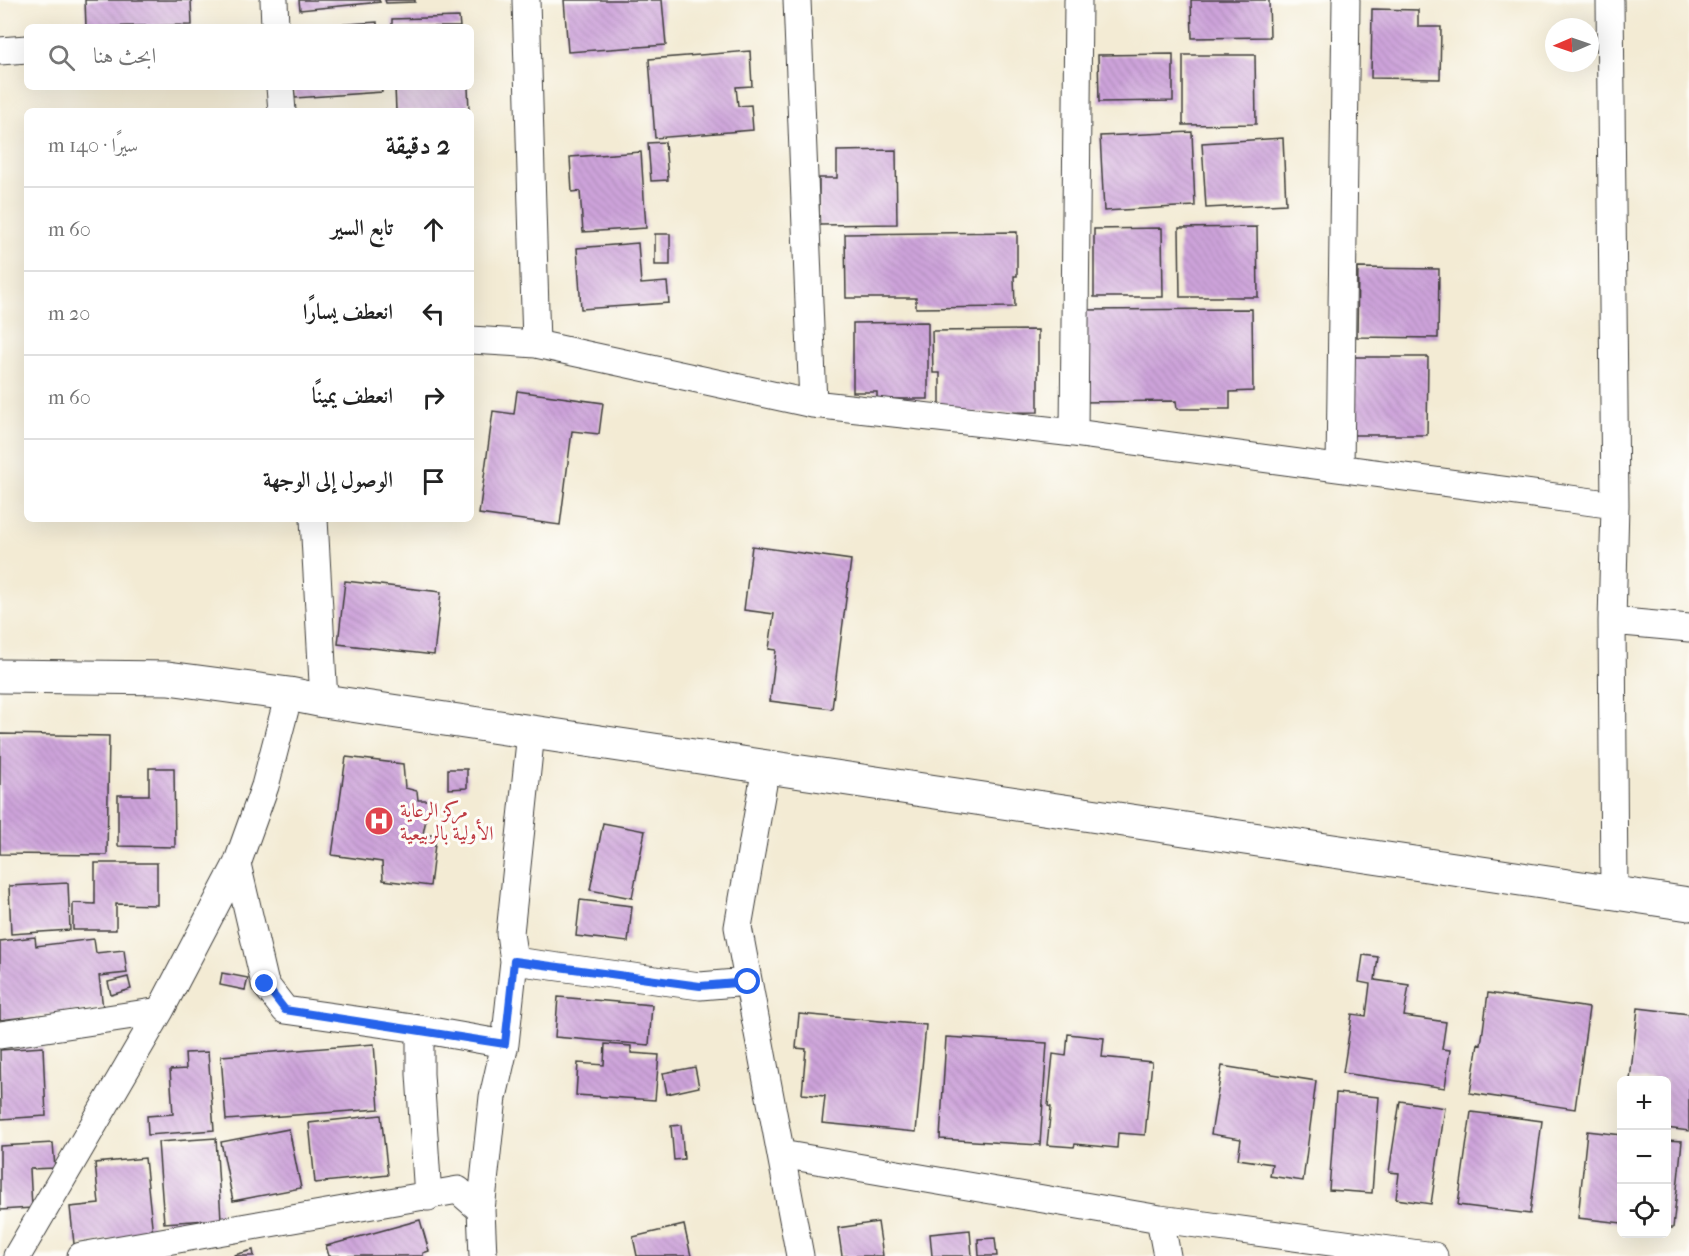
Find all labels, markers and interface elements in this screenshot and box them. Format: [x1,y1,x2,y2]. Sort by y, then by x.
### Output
north arrow [1545,18,1599,72]
search box [24,24,474,90]
icon: search [45,41,78,74]
text: ابحث هنا [93,43,156,69]
text: 2 دقيقة [386,130,450,161]
text: سيرًا · 140 m [48,134,138,157]
icon: ahead [417,213,450,246]
text: تابع السير [331,215,393,241]
text: 60 m [48,218,91,241]
icon: left [417,297,450,330]
text: انعطف يسارًا [303,299,393,325]
text: 20 m [48,302,90,325]
icon: right [417,381,450,414]
text: انعطف يمينًا [312,383,393,409]
text: 60 m [48,386,91,409]
icon: arrive [417,465,450,498]
text: الوصول إلى الوجهة [263,467,393,493]
place label: مركز الرعاية الأولية بالربيعية [400,799,494,845]
hospital icon: مركز الرعاية الأولية بالربيعية [363,805,395,837]
route start [734,968,760,994]
route end [251,970,277,996]
map controls [1617,1076,1671,1238]
button: + [1617,1076,1671,1130]
button: − [1617,1130,1671,1184]
button: locate [1617,1184,1671,1238]

